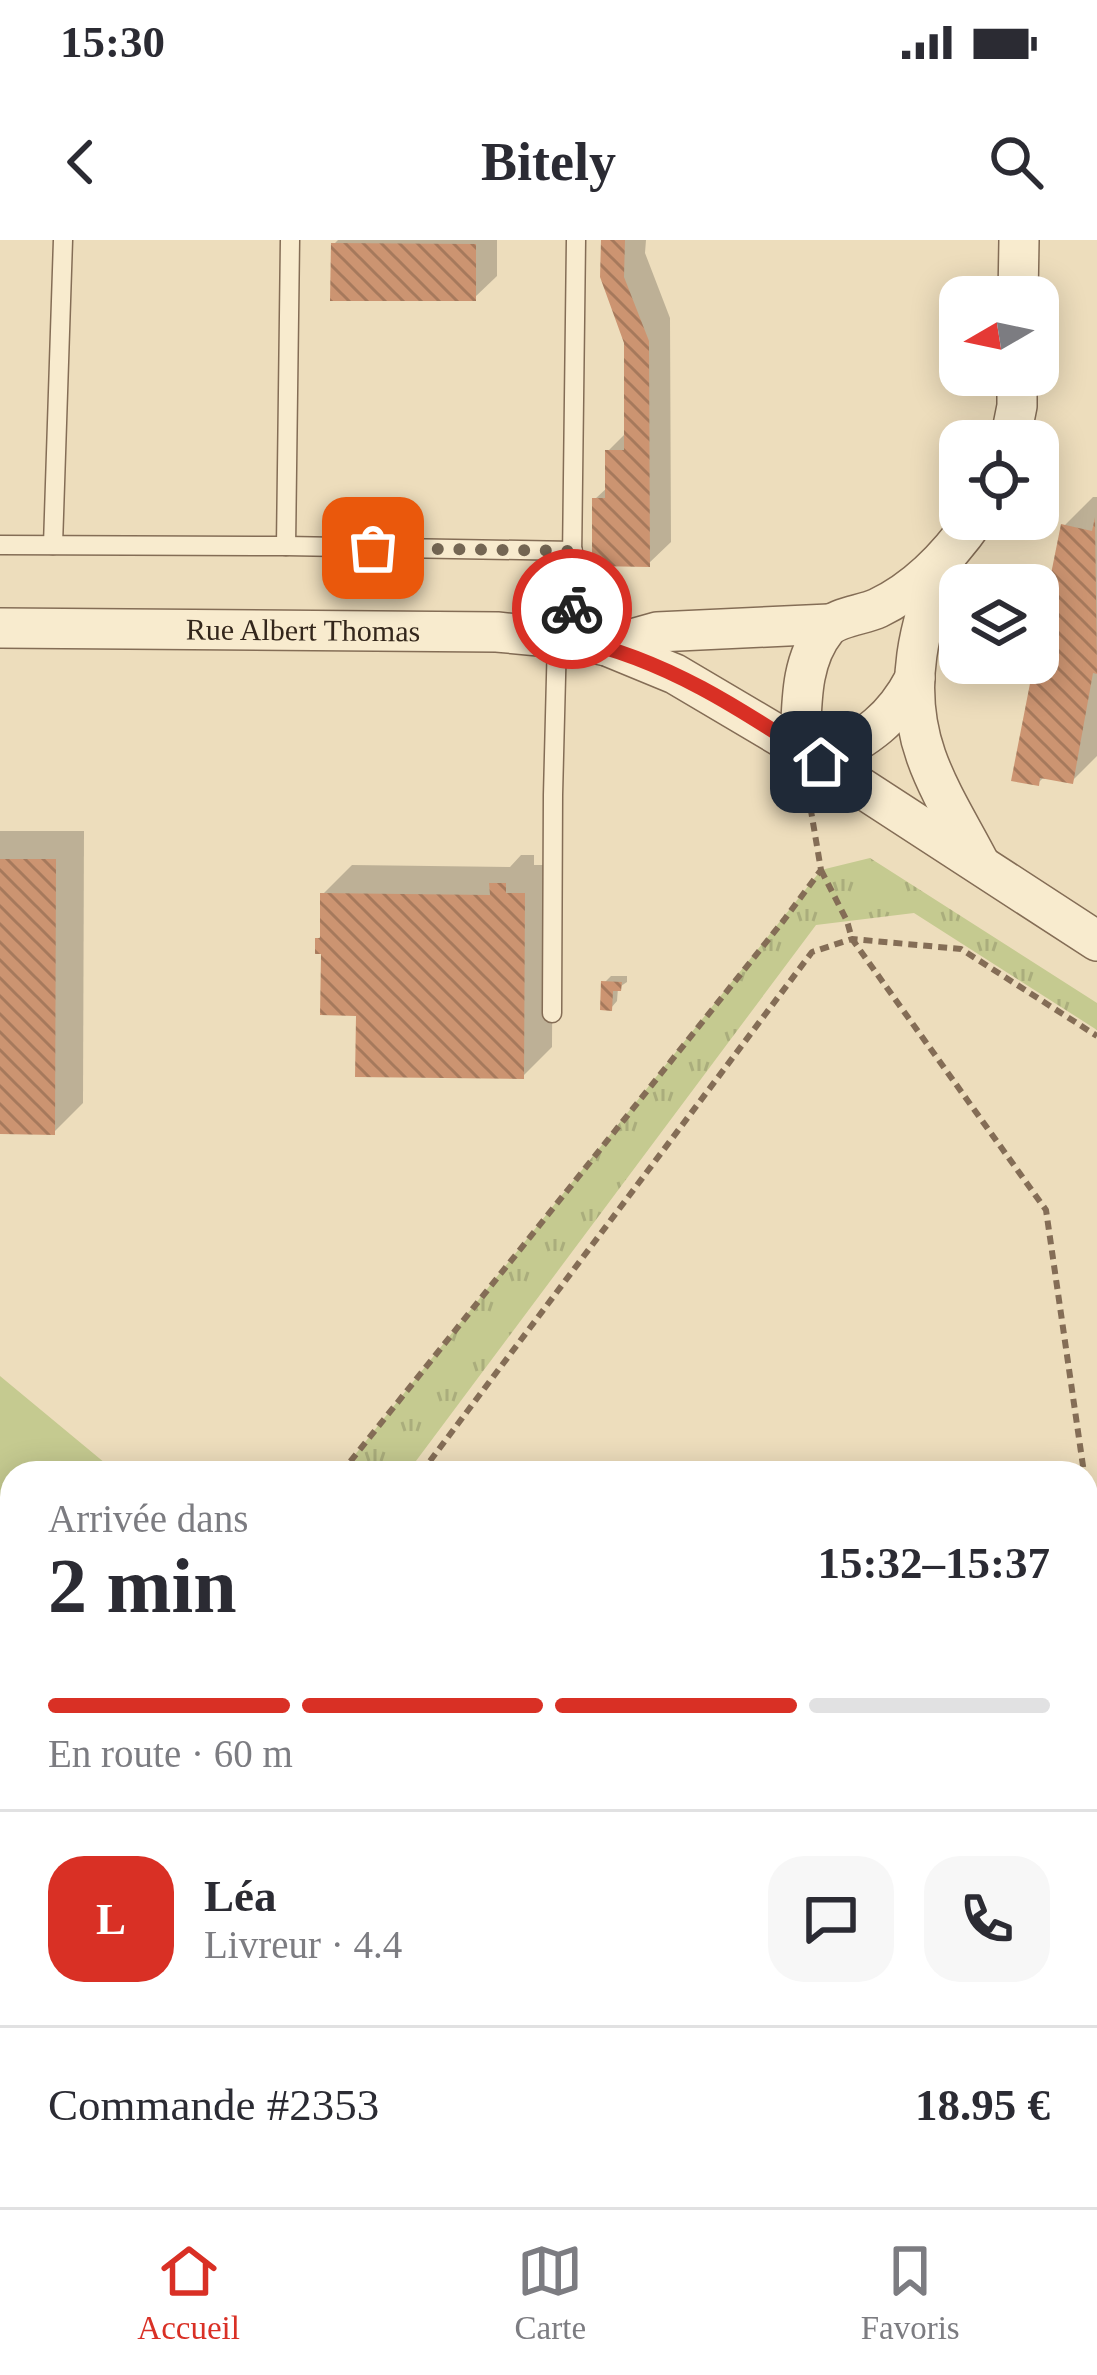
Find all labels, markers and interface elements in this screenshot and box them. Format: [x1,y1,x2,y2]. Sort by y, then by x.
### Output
text: 15:30 [60,17,165,67]
icon: back [48,129,114,195]
icon: search [983,129,1049,195]
text: Bitely [481,132,616,192]
north arrow [939,276,1059,396]
map controls [939,276,1059,684]
button: locate [939,420,1059,540]
pin [322,497,424,599]
icon: bag [340,515,406,581]
courier [512,549,632,669]
button: layers [939,564,1059,684]
icon: bike [539,576,605,642]
street label: Rue Albert Thomas [186,612,420,647]
pin [770,711,872,813]
icon: home [788,729,854,795]
text: Arrivée dans [48,1497,248,1540]
text: 15:32–15:37 [818,1538,1050,1588]
text: 2 min [48,1542,237,1629]
text: En route · 60 m [48,1732,293,1775]
button: chat [768,1856,894,1982]
button: phone [924,1856,1050,1982]
text: Léa [204,1871,277,1921]
text: L [96,1894,126,1944]
text: Livreur · 4.4 [204,1923,402,1966]
text: Commande #2353 [48,2080,379,2130]
text: 18.95 € [915,2080,1050,2130]
tab: Accueil [137,2238,240,2347]
tab: Carte [515,2238,586,2347]
tab: Favoris [861,2238,960,2347]

